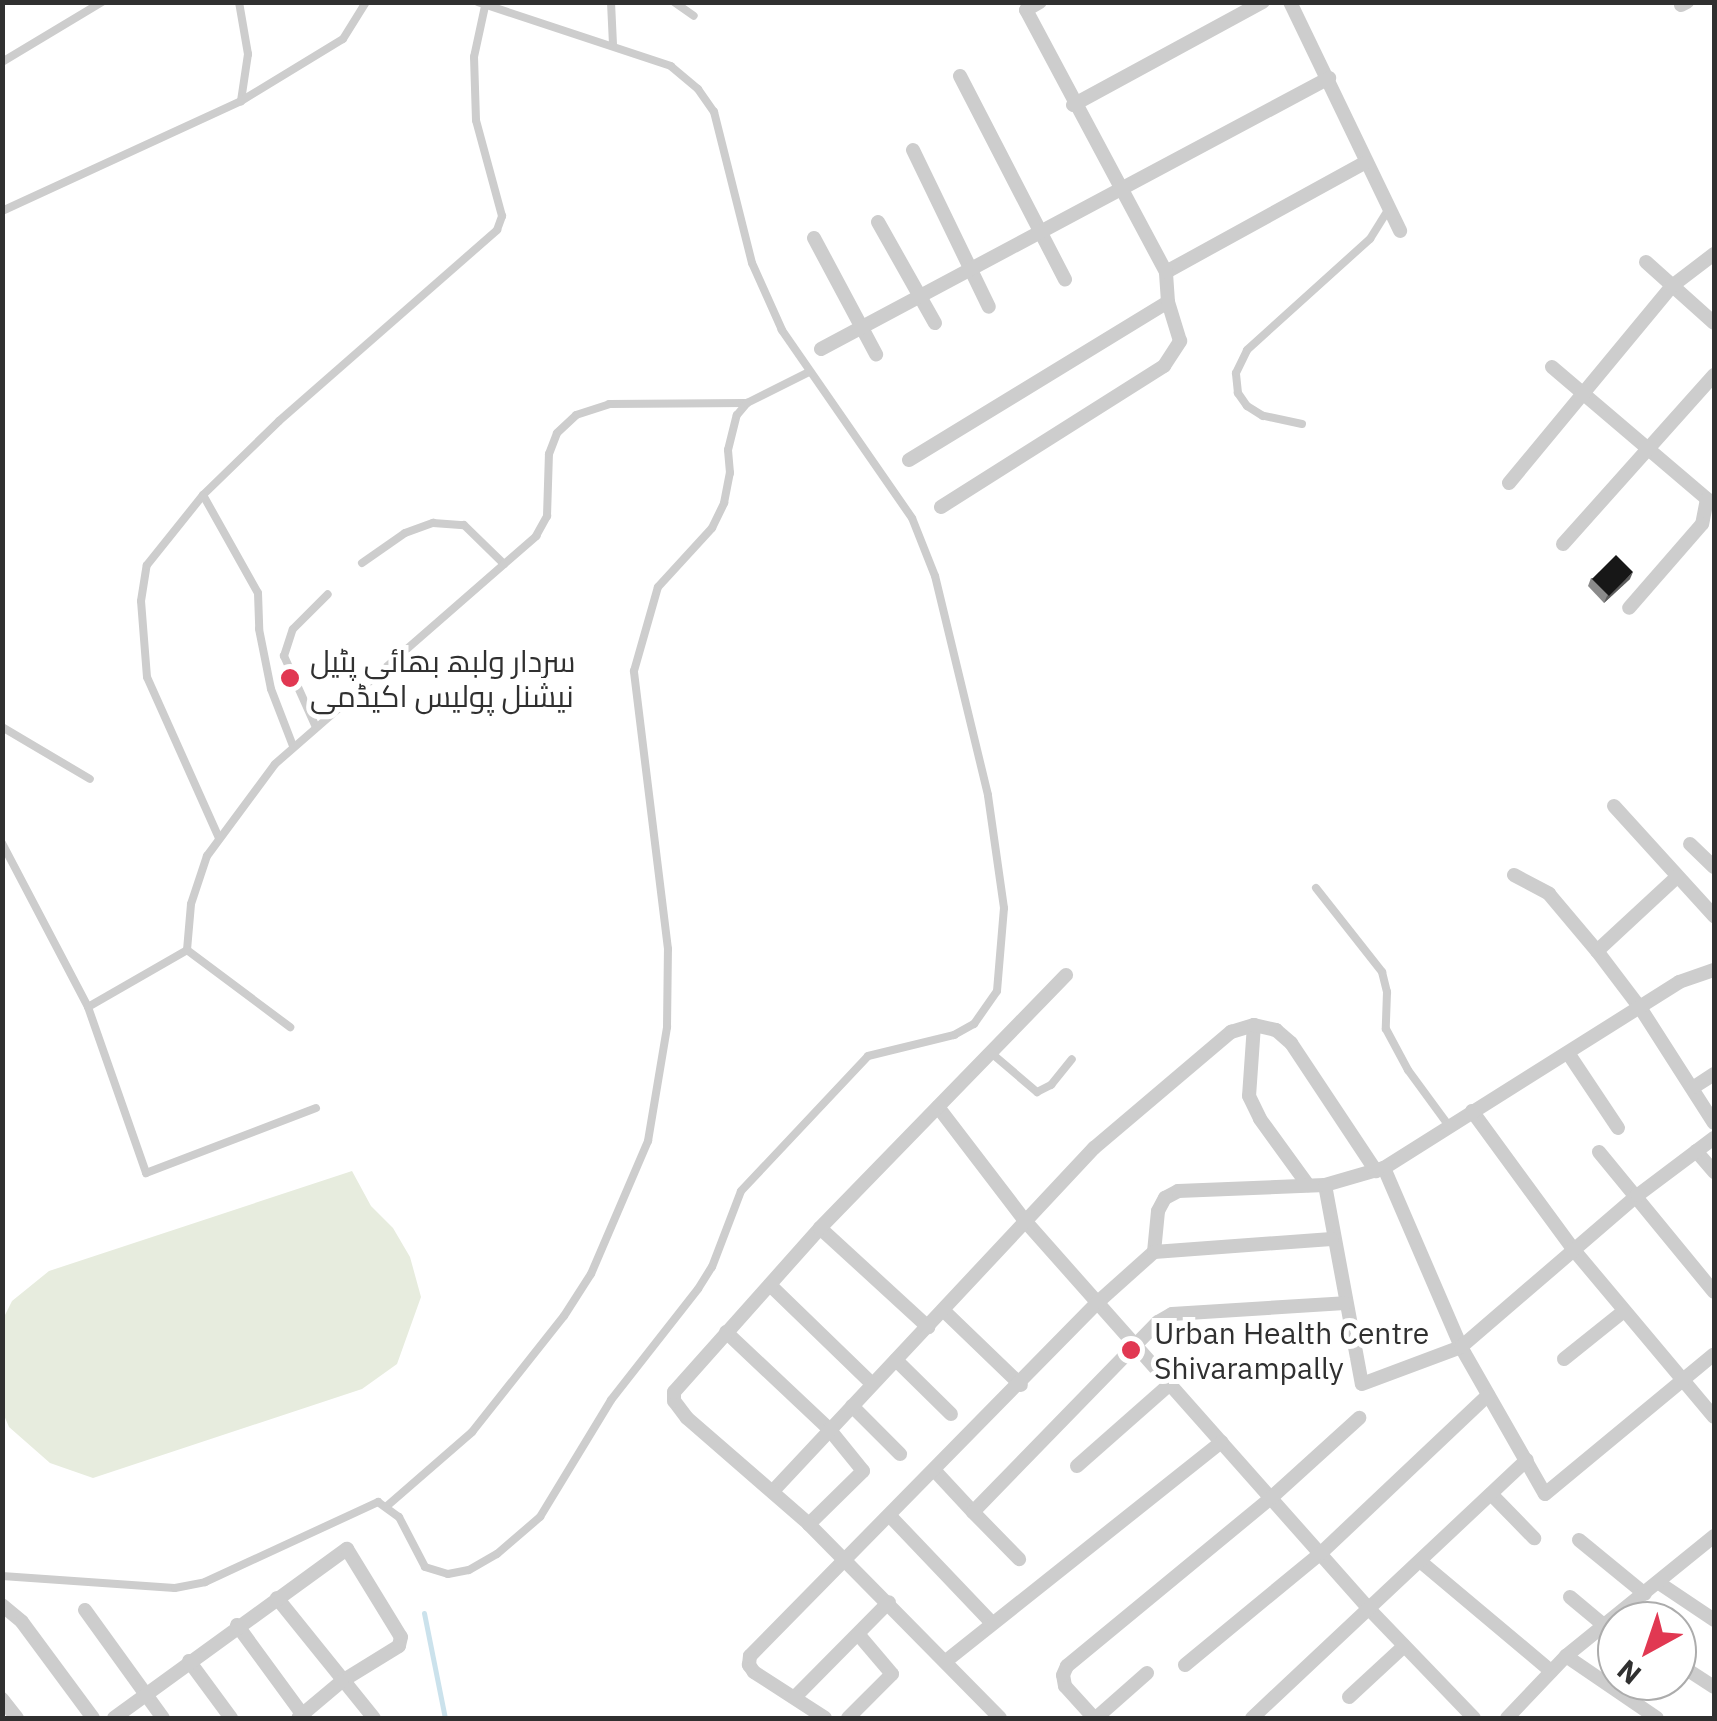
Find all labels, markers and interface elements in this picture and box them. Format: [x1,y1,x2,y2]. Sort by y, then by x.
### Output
place label: سردار ولبھ بھائی پٹیل نیشنل پولیس اکیڈمی [310,643,576,714]
marker: سردار ولبھ بھائی پٹیل نیشنل پولیس اکیڈمی [279,667,301,689]
place label: Urban Health Centre Shivarampally [1154,1315,1429,1386]
marker: Urban Health Centre Shivarampally [1118,1337,1144,1363]
north arrow [1597,1601,1697,1701]
text: N [1609,1652,1648,1694]

